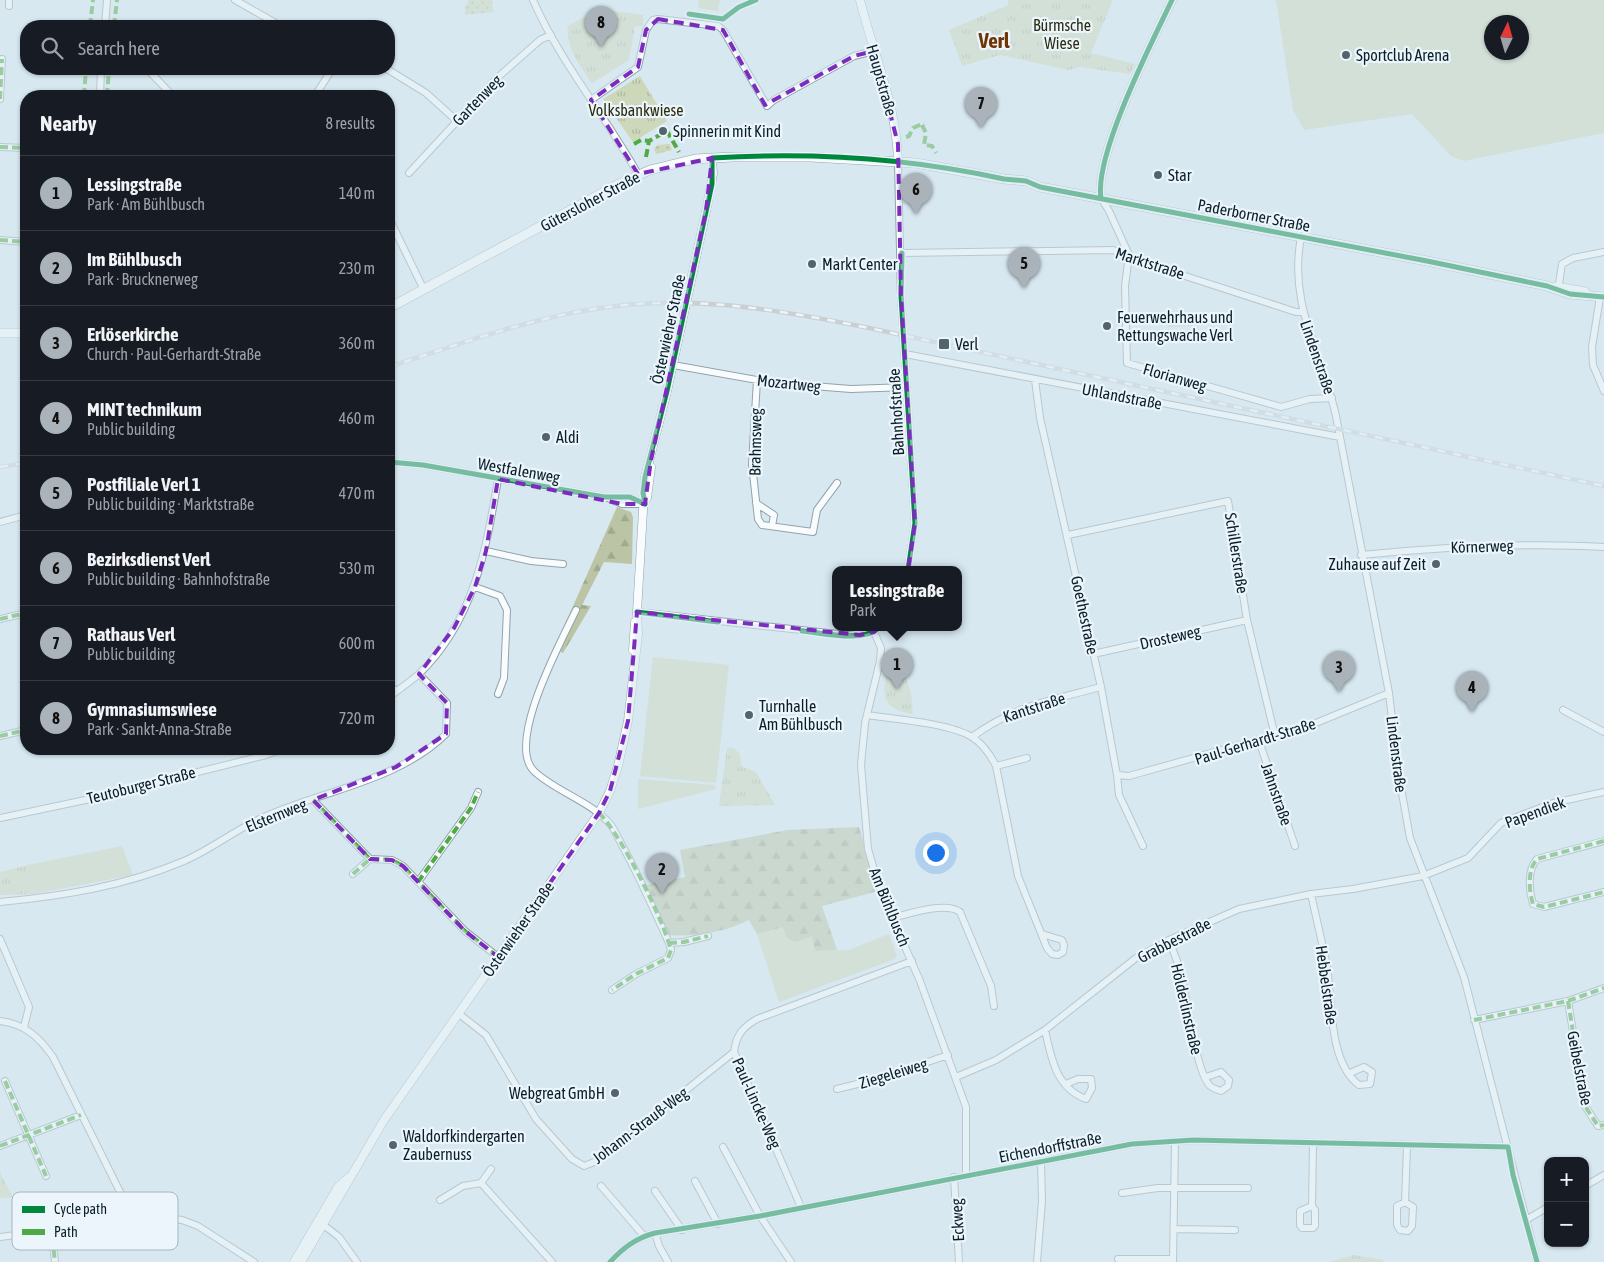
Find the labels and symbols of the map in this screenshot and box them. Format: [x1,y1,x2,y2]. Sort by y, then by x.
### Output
pin: 8 [585,6,617,47]
north arrow [1484,15,1529,60]
park label: Bürmsche Wiese [1033,16,1091,52]
district label: Verl [978,28,1010,52]
street label: Hauptstraße [862,42,901,118]
place label: Sportclub Arena [1356,46,1450,65]
marker: Sportclub Arena [1340,49,1352,61]
street label: Gartenweg [448,71,506,130]
pin: 7 [965,87,997,128]
park label: Volksbankwiese [588,101,684,119]
place label: Spinnerin mit Kind [673,122,781,141]
marker: Spinnerin mit Kind [657,125,669,137]
place label: Star [1168,166,1192,184]
street label: Gütersloher Straße [537,167,643,235]
marker: Star [1152,169,1164,181]
pin: 6 [900,173,932,214]
street label: Paderborner Straße [1196,195,1312,235]
street label: Marktstraße [1113,243,1187,283]
pin: 5 [1008,247,1040,288]
place label: Markt Center [822,255,898,273]
marker: Markt Center [806,258,818,270]
street label: Österwieher Straße [648,272,688,386]
place label: Feuerwehrhaus und Rettungswache Verl [1117,308,1234,345]
street label: Lindenstraße [1297,318,1339,396]
marker: Feuerwehrhaus und Rettungswache Verl [1101,320,1113,332]
place label: Verl [955,335,979,353]
marker: Verl [937,337,951,351]
street label: Florianweg [1141,359,1209,396]
street label: Bahnhofstraße [885,368,907,456]
street label: Mozartweg [756,371,822,396]
street label: Uhlandstraße [1080,379,1164,413]
street label: Brahmsweg [745,408,766,476]
place label: Aldi [556,428,579,446]
marker: Aldi [540,431,552,443]
street label: Westfalenweg [476,454,562,487]
street label: Schillerstraße [1222,511,1252,595]
street label: Körnerweg [1450,536,1514,557]
place label: Zuhause auf Zeit [1329,555,1426,573]
marker: Zuhause auf Zeit [1430,558,1442,570]
street label: Goethestraße [1068,574,1102,656]
street label: Drosteweg [1138,621,1203,654]
pin: 1 [881,648,913,689]
pin: 3 [1323,651,1355,692]
pin: 4 [1456,671,1488,712]
street label: Kantstraße [1001,689,1067,725]
place label: Turnhalle Am Bühlbusch [759,697,843,733]
marker: Turnhalle Am Bühlbusch [743,709,755,721]
street label: Paul-Gerhardt-Straße [1192,714,1318,768]
street label: Lindenstraße [1383,715,1411,793]
street label: Jahnstraße [1258,760,1296,828]
street label: Teutoburger Straße [85,763,197,808]
street label: Papendiek [1502,793,1568,832]
street label: Elsternweg [243,795,310,836]
your location [923,840,949,866]
pin: 2 [646,853,678,894]
street label: Am Bühlbusch [866,865,914,949]
street label: Österwieher Straße [479,878,557,980]
street label: Grabbestraße [1134,914,1214,966]
street label: Hebbelstraße [1313,944,1341,1026]
street label: Hölderlinstraße [1168,962,1206,1056]
street label: Geibelstraße [1564,1029,1596,1107]
street label: Ziegeleiweg [857,1054,930,1093]
street label: Paul-Lincke-Weg [728,1055,785,1152]
street label: Johann-Strauß-Weg [589,1083,692,1168]
place label: Webgreat GmbH [509,1084,605,1103]
marker: Webgreat GmbH [609,1087,621,1099]
place label: Waldorfkindergarten Zaubernuss [403,1127,525,1163]
street label: Eichendorffstraße [997,1128,1103,1166]
marker: Waldorfkindergarten Zaubernuss [387,1139,399,1151]
legend [12,1192,178,1250]
street label: Eckweg [947,1198,968,1242]
text: Cycle path [54,1201,107,1217]
text: Path [54,1224,78,1240]

